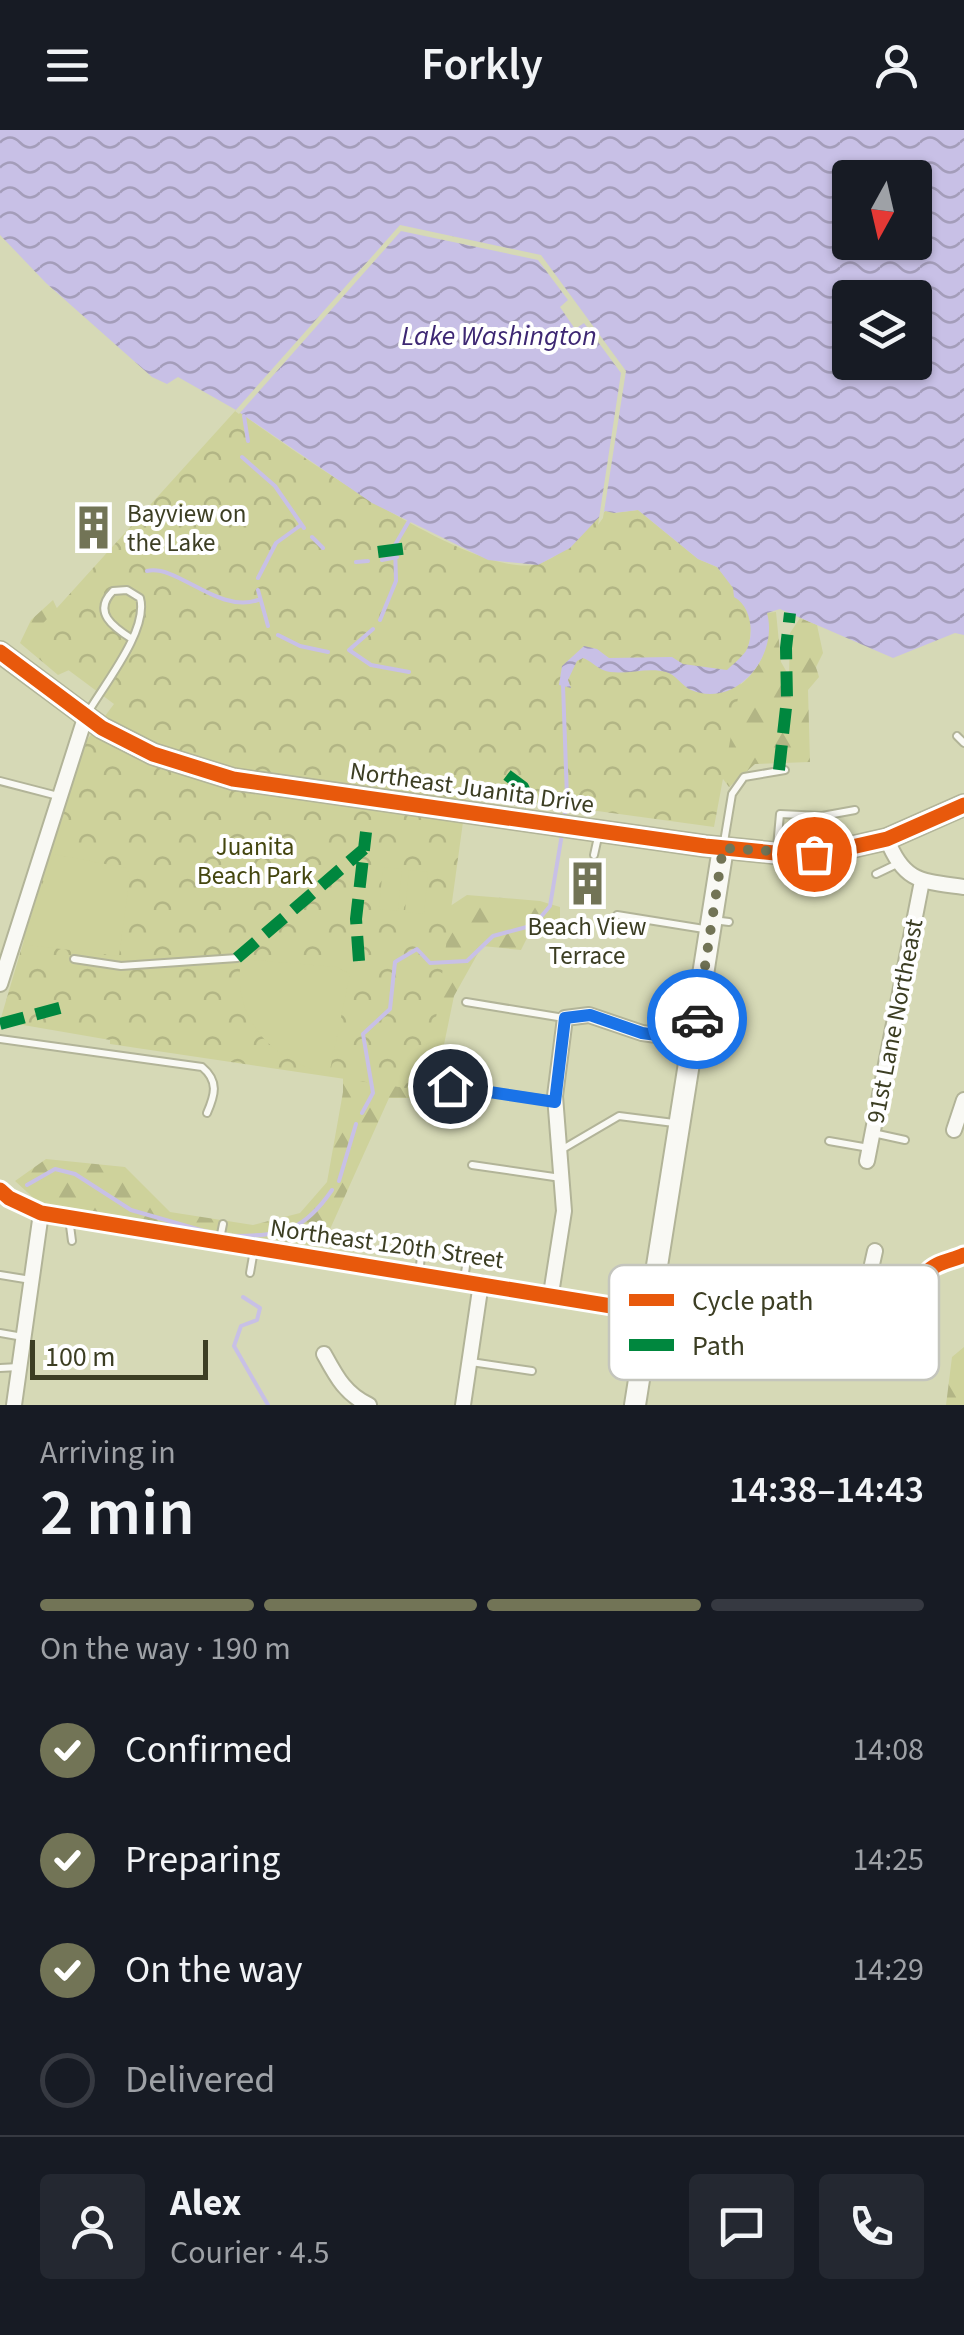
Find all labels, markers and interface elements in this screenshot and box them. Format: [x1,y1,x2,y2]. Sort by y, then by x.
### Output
text: Forkly [421,33,543,97]
icon: menu [40,38,95,93]
icon: person [869,38,924,93]
north arrow [832,160,932,260]
map controls [832,160,932,380]
button: layers [832,280,932,380]
water label: Lake Washington [401,316,597,356]
place label: Bayview on the Lake [127,496,247,561]
building icon: Bayview on the Lake [70,504,118,552]
street label: Northeast Juanita Drive [348,753,596,823]
pin [772,812,857,897]
icon: bag [787,827,842,882]
park label: Juanita Beach Park [197,829,314,894]
building icon: Beach View Terrace [563,859,611,907]
place label: Beach View Terrace [528,909,646,974]
street label: 91st Lane Northeast [858,915,933,1126]
courier [647,969,747,1069]
icon: car [670,992,725,1047]
pin [408,1044,493,1129]
icon: home [423,1059,478,1114]
street label: Northeast 120th Street [268,1210,507,1278]
legend [609,1265,939,1380]
text: Cycle path [692,1281,814,1321]
text: Path [692,1326,745,1366]
scale bar [30,1335,208,1380]
text: 100 m [45,1337,116,1377]
text: Arriving in [40,1430,176,1476]
text: 14:38–14:43 [729,1463,924,1517]
text: 2 min [40,1467,195,1560]
text: On the way · 190 m [40,1626,291,1672]
icon: check [40,1723,95,1778]
text: Confirmed [125,1723,293,1777]
text: 14:08 [852,1727,924,1773]
icon: check [40,1833,95,1888]
text: Preparing [125,1833,280,1887]
text: 14:25 [852,1837,924,1883]
icon: check [40,1943,95,1998]
text: On the way [125,1943,302,1997]
text: 14:29 [852,1947,924,1993]
text: Delivered [125,2053,275,2107]
button: person [40,2174,145,2279]
button: chat [689,2174,794,2279]
button: phone [819,2174,924,2279]
text: Alex [170,2176,241,2230]
text: Courier · 4.5 [170,2230,330,2276]

